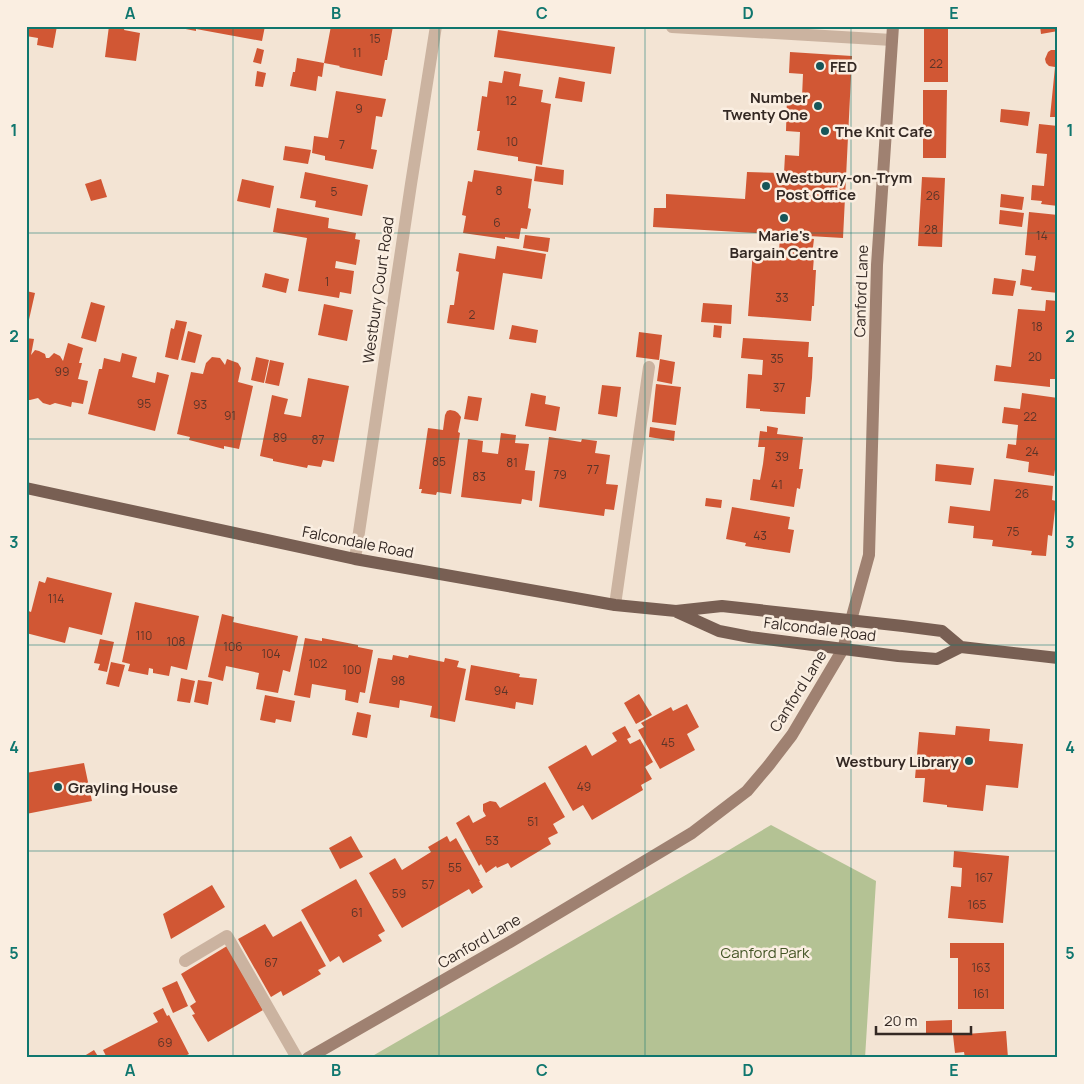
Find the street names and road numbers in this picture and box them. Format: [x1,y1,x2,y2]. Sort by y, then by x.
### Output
street label: Westbury Court Road [357,215,399,365]
street label: Canford Lane [849,244,873,338]
street label: Falcondale Road [301,521,415,563]
street label: Falcondale Road [763,612,877,646]
street label: Canford Lane [765,646,832,736]
street label: Canford Lane [434,909,525,973]

